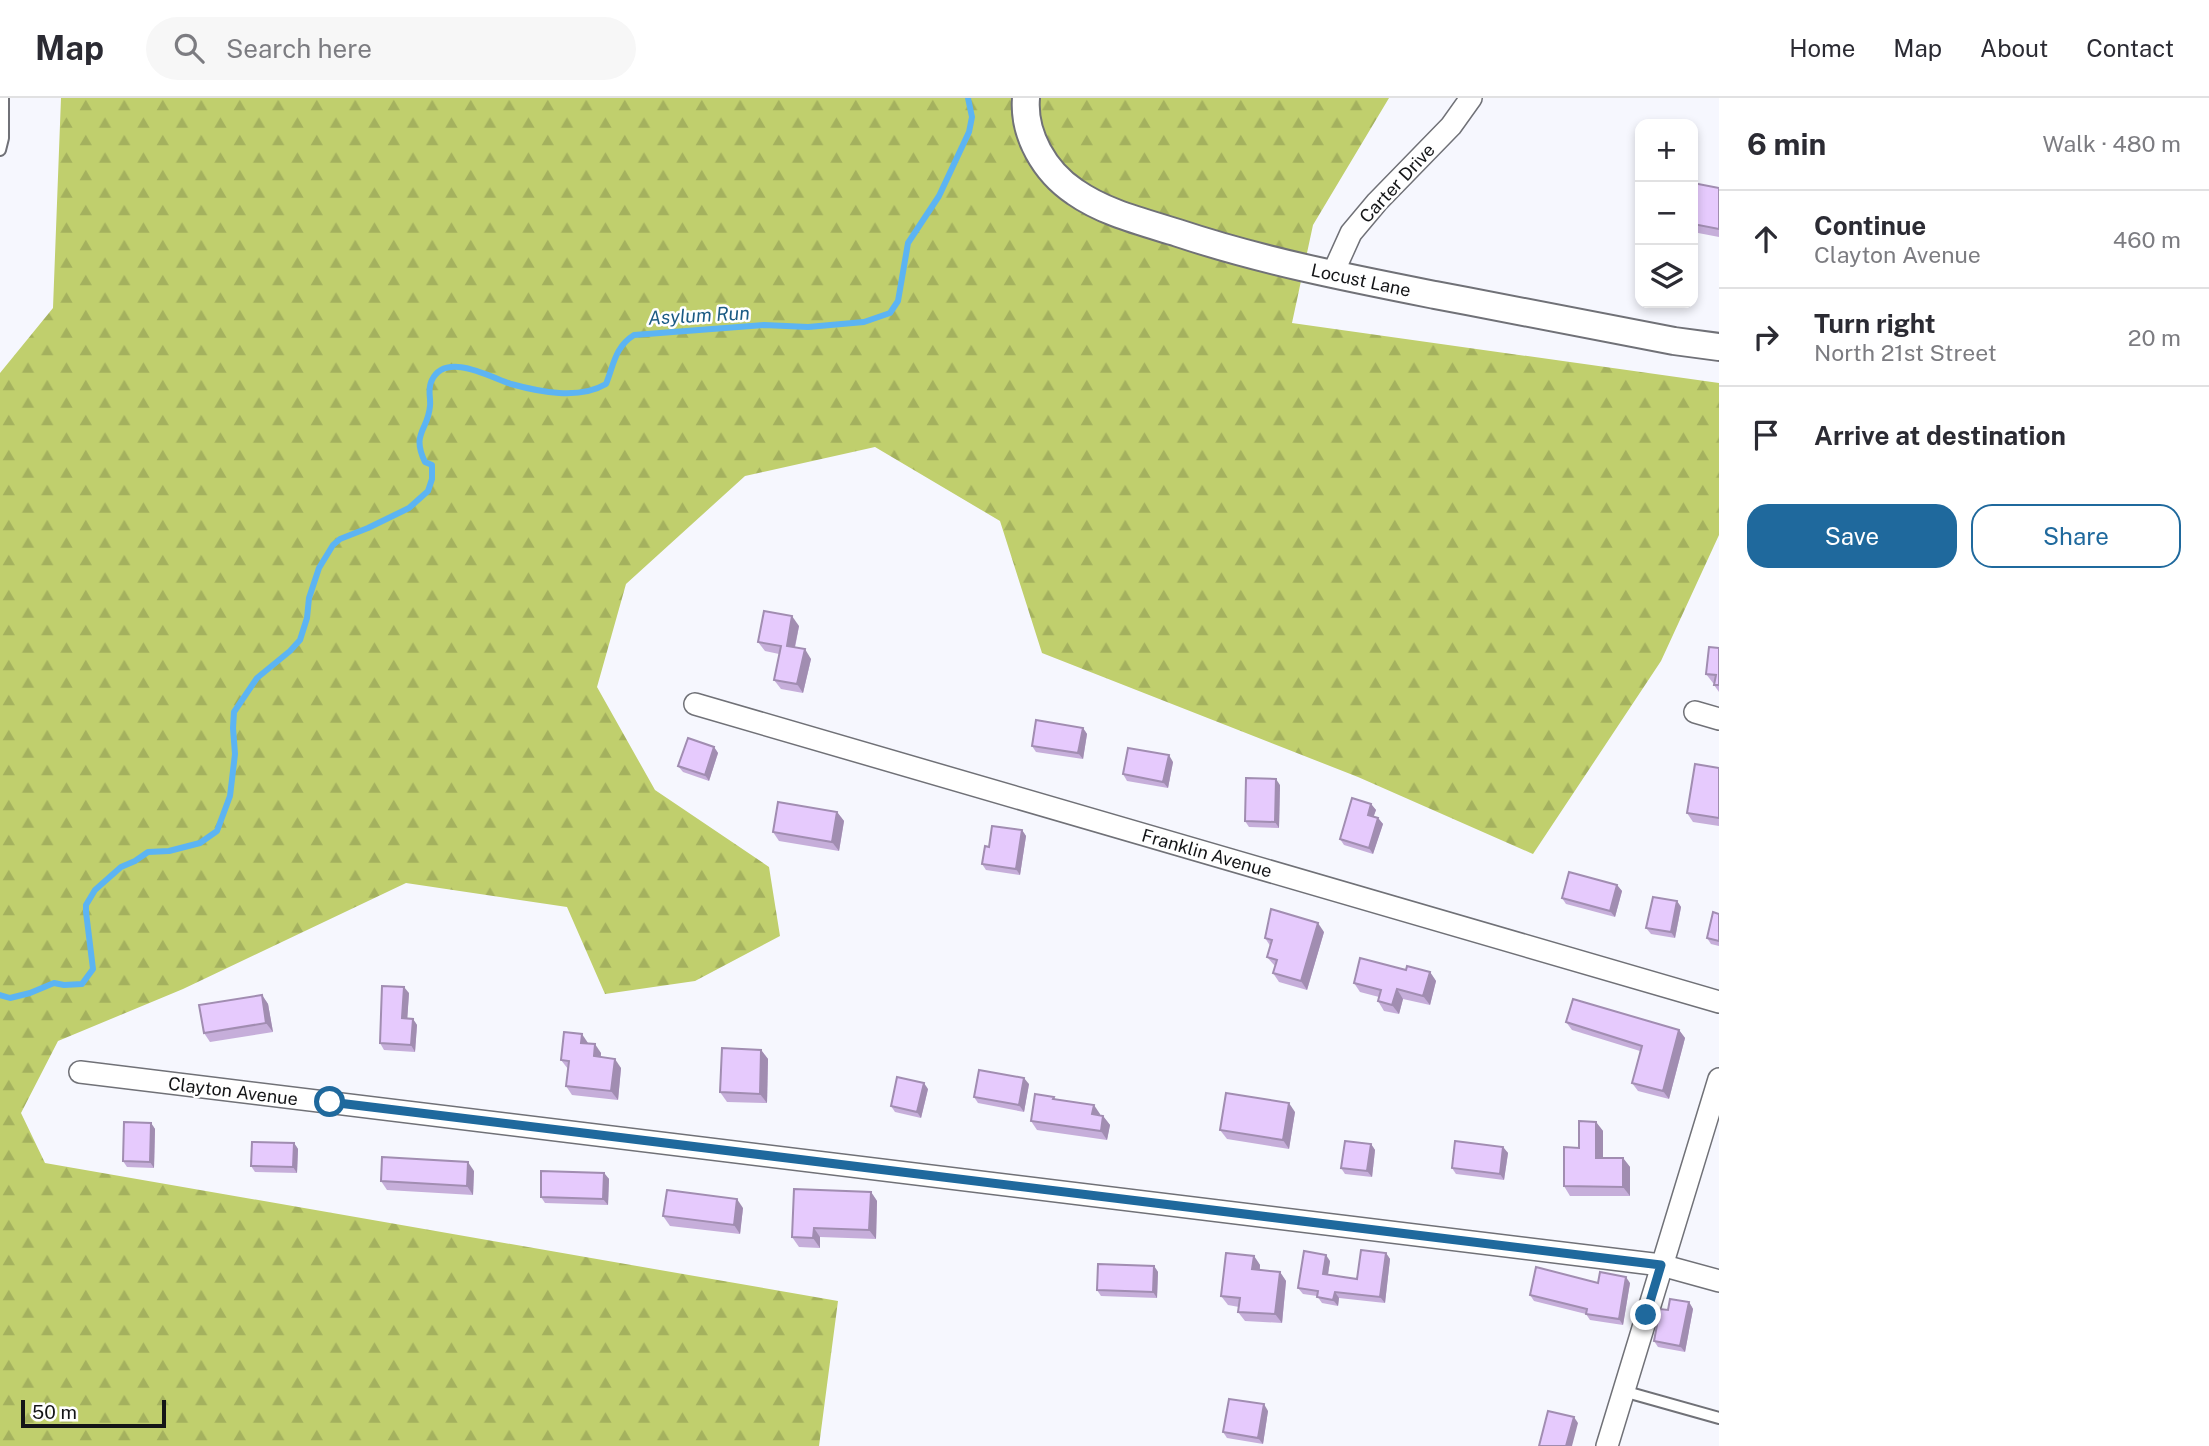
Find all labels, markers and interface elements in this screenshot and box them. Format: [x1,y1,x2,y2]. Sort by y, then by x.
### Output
search box [146,17,636,80]
text: Map [35,29,104,67]
icon: search [170,29,208,67]
text: Search here [226,33,372,64]
text: Home [1789,34,1855,62]
text: Map [1893,34,1942,62]
text: About [1980,34,2048,62]
text: Contact [2086,34,2174,62]
map controls [1635,119,1698,308]
button: + [1635,119,1698,182]
text: 6 min [1747,126,1826,162]
text: Walk · 480 m [2043,130,2181,157]
street label: Carter Drive [1355,139,1439,227]
button: − [1635,182,1698,245]
text: Continue [1814,210,1926,241]
icon: ahead [1747,220,1785,258]
text: 460 m [2113,226,2181,253]
text: Clayton Avenue [1814,241,1981,268]
button: layers [1635,245,1698,308]
street label: Locust Lane [1309,259,1413,301]
water label: Asylum Run [648,301,750,329]
text: Turn right [1814,308,1936,339]
icon: right [1747,318,1785,356]
text: 20 m [2128,324,2181,351]
text: North 21st Street [1814,339,1997,366]
icon: arrive [1747,416,1785,454]
text: Arrive at destination [1814,420,2066,451]
button: Save [1747,504,1957,568]
button: Share [1971,504,2181,568]
street label: Franklin Avenue [1140,824,1274,882]
street label: Clayton Avenue [167,1073,299,1109]
route start [314,1086,345,1117]
route end [1630,1299,1661,1330]
scale bar [21,1397,166,1429]
text: 50 m [32,1401,77,1423]

